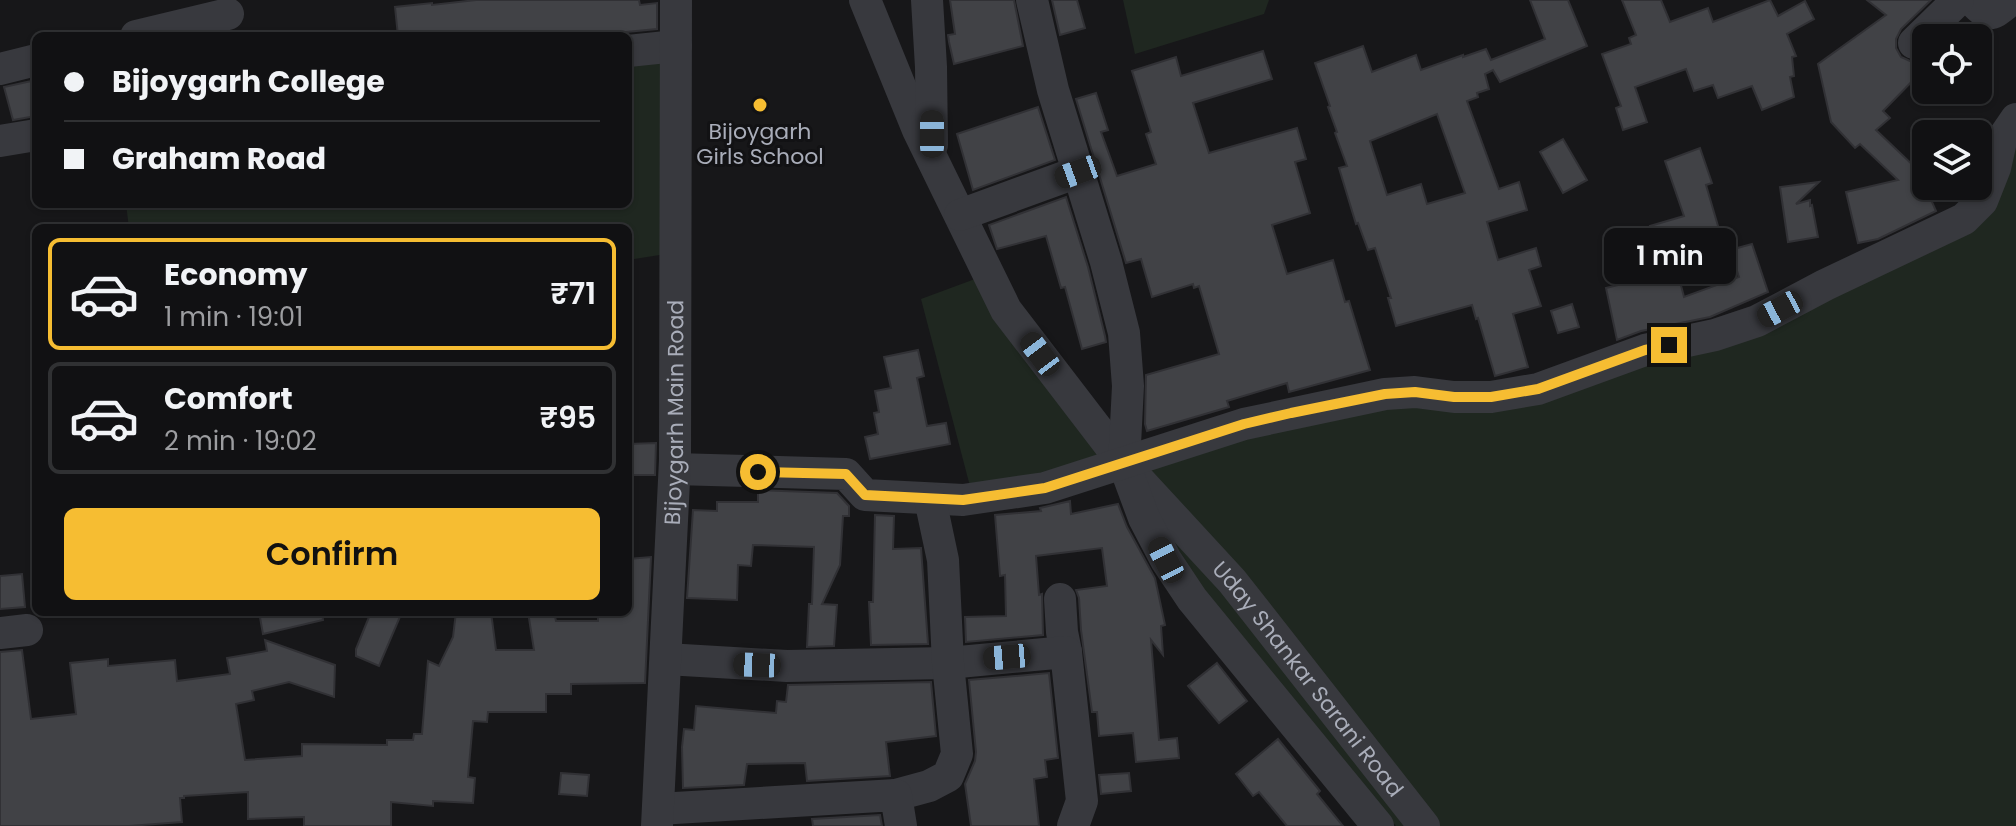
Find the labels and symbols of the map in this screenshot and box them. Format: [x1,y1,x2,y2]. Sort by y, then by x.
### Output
marker: Bijoygarh Girls School [751,96,769,114]
car [920,110,944,158]
place label: Bijoygarh Girls School [696,116,824,172]
car [1051,153,1105,191]
callout: 1 min [1603,229,1735,285]
car [1753,287,1807,331]
street label: Bijoygarh Main Road [657,300,691,526]
route end [1651,327,1687,363]
car [1016,328,1064,380]
route start [740,454,776,490]
car [1144,533,1188,587]
street label: Uday Shankar Sarani Road [1205,554,1411,804]
car [982,643,1032,671]
car [733,652,781,678]

